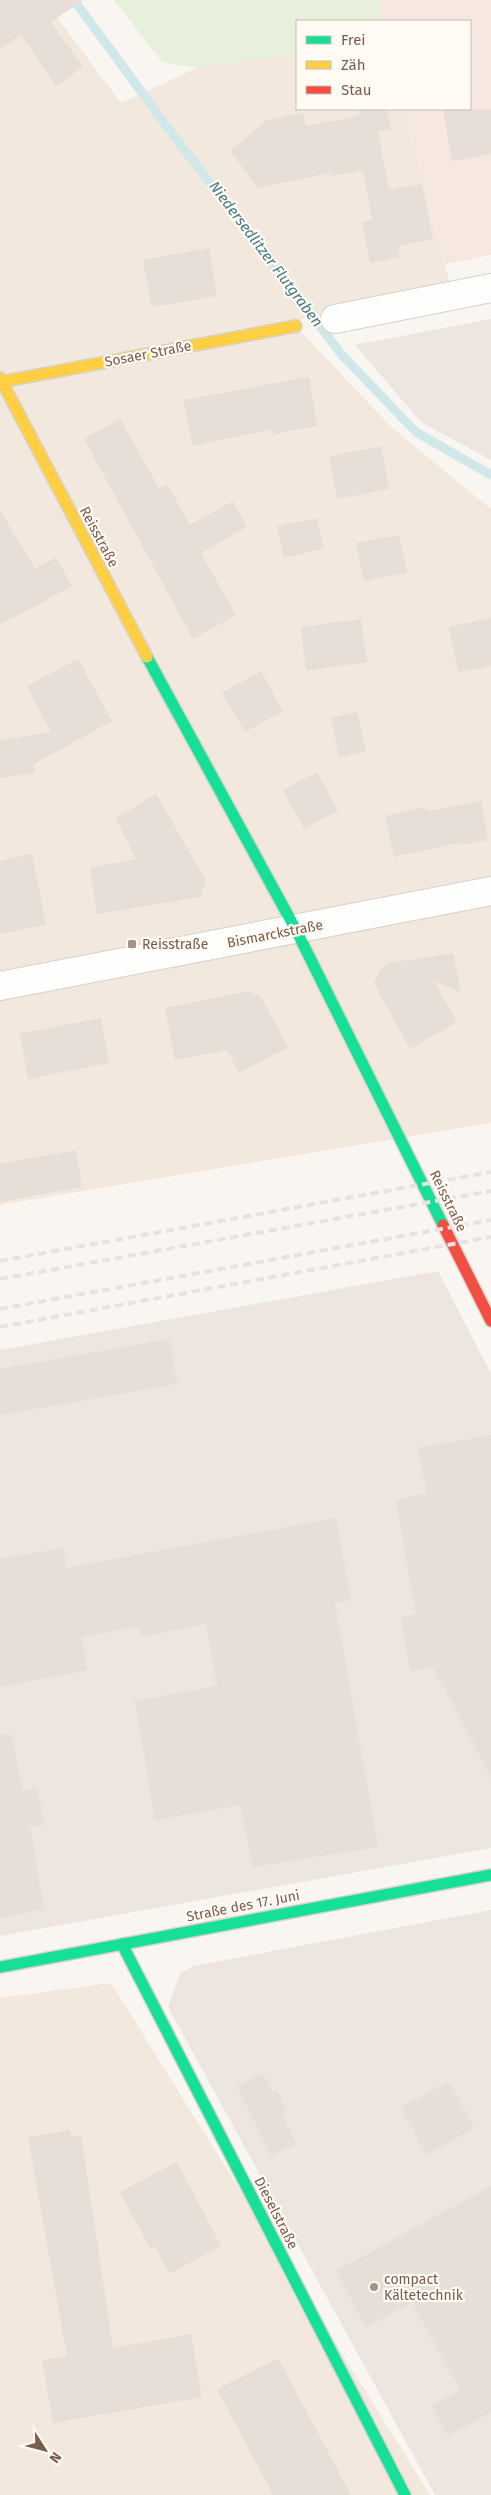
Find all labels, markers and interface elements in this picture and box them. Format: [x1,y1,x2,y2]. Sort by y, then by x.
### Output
legend [296,20,471,110]
text: Frei [341,31,366,49]
text: Zäh [341,56,366,74]
text: Stau [341,81,371,99]
water label: Niedersedlitzer Flutgraben [205,178,327,330]
street label: Sosaer Straße [103,337,193,371]
street label: Reisstraße [76,504,122,570]
street label: Bismarckstraße [226,916,324,952]
place label: Reisstraße [142,936,208,953]
marker: Reisstraße [126,938,138,950]
street label: Reisstraße [426,1167,470,1235]
street label: Straße des 17. Juni [185,1887,301,1925]
street label: Dieselstraße [251,2174,301,2252]
place label: compact Kältetechnik [384,2271,464,2304]
marker: compact Kältetechnik [368,2281,380,2293]
north arrow [20,2425,70,2475]
text: N [46,2449,65,2466]

